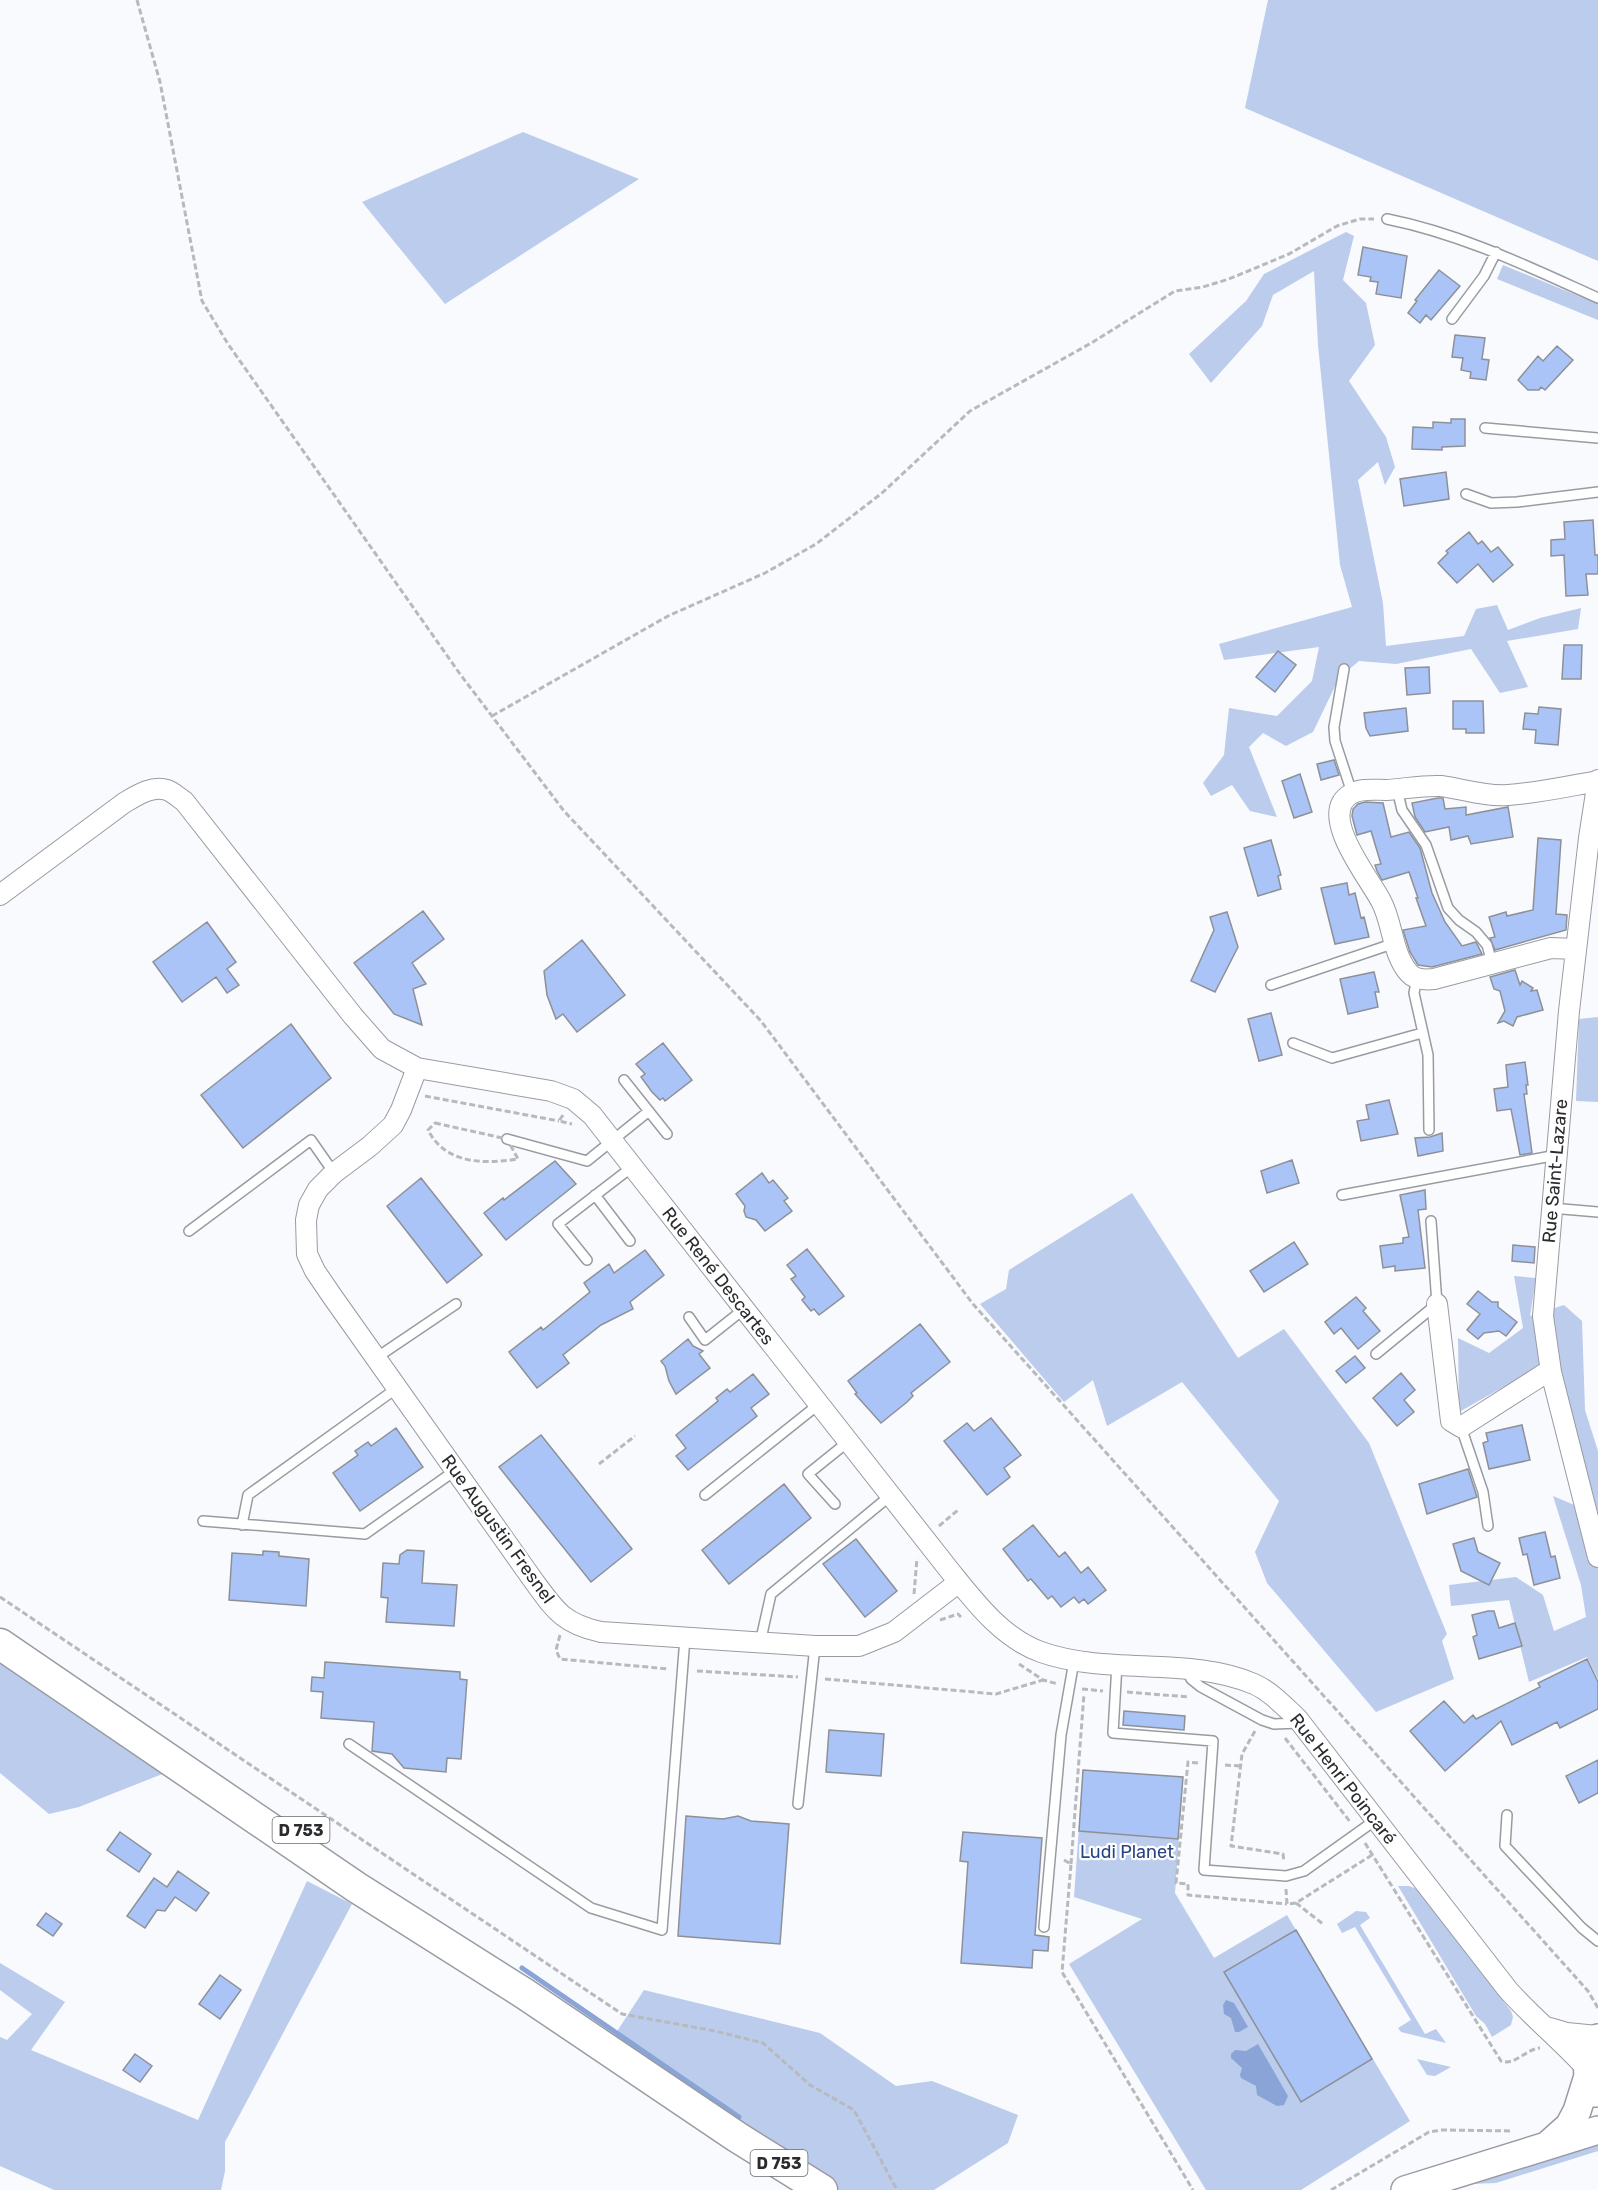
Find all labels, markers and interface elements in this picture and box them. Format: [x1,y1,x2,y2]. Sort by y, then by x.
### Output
street label: Rue Saint-Lazare [1538,1098,1572,1244]
street label: Rue René Descartes [657,1203,779,1349]
street label: Rue Augustin Fresnel [437,1450,559,1608]
street label: Rue Henri Poincaré [1285,1709,1401,1849]
road number: D 753 [272,1817,330,1843]
park label: Ludi Planet [1080,1841,1174,1863]
road number: D 753 [750,2150,808,2176]

